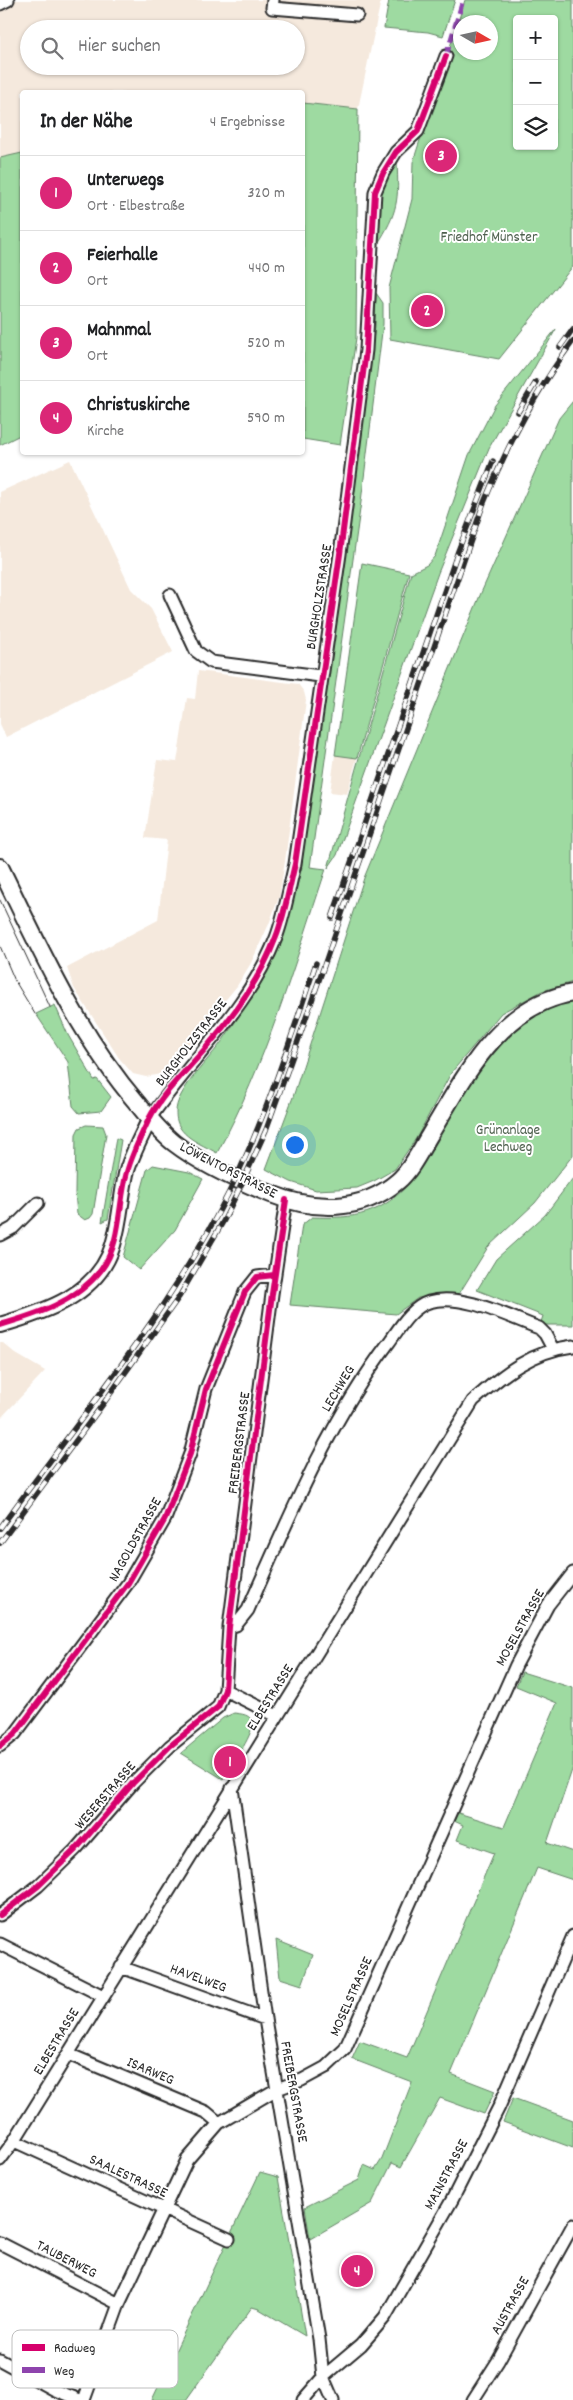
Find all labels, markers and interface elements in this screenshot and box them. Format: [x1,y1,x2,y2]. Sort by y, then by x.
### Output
north arrow [453,15,498,60]
map controls [513,15,558,150]
button: + [513,15,558,60]
search box [20,20,305,75]
icon: search [38,34,66,62]
text: Hier suchen [78,34,161,61]
button: − [513,60,558,105]
button: layers [513,105,558,150]
text: In der Nähe [40,108,132,138]
text: 4 Ergebnisse [210,111,285,134]
pin: 3 [425,137,457,175]
text: Unterwegs [87,168,164,195]
text: 1 [54,182,58,205]
text: 320 m [248,182,285,205]
text: Ort · Elbestraße [87,195,185,218]
park label: Friedhof Münster [440,227,538,249]
text: Feierhalle [87,243,158,270]
text: 2 [53,257,60,280]
text: 440 m [248,257,285,280]
text: Ort [87,270,108,293]
pin: 2 [411,292,443,330]
text: Mahnmal [87,318,151,345]
text: 3 [52,332,60,355]
text: 520 m [247,332,285,355]
text: Ort [87,345,108,368]
text: Christuskirche [87,393,190,420]
text: 4 [53,407,59,430]
text: 590 m [247,407,285,430]
text: Kirche [87,420,124,443]
street label: BURGHOLZSTRASSE [301,543,339,651]
street label: BURGHOLZSTRASSE [151,994,234,1092]
park label: Grünanlage Lechweg [476,1120,541,1159]
your location [282,1132,308,1158]
street label: LÖWENTORSTRASSE [175,1137,281,1205]
street label: LECHWEG [316,1361,362,1417]
street label: FREIBERGSTRASSE [223,1391,257,1495]
street label: NAGOLDSTRASSE [104,1493,168,1586]
street label: MOSELSTRASSE [491,1585,551,1671]
street label: ELBESTRASSE [242,1660,300,1736]
pin: 1 [214,1743,246,1781]
street label: WESERSTRASSE [70,1757,142,1835]
street label: MOSELSTRASSE [325,1953,379,2040]
street label: HAVELWEG [167,1959,229,1999]
street label: ELBESTRASSE [28,2004,86,2080]
street label: FREIBERGSTRASSE [273,2040,313,2145]
street label: ISARWEG [123,2052,177,2092]
street label: MAINSTRASSE [419,2136,475,2214]
street label: SAALESTRASSE [85,2149,171,2205]
street label: TAUBERWEG [32,2235,100,2285]
pin: 4 [341,2252,373,2290]
street label: AUSTRASSE [486,2273,536,2339]
legend [12,2330,178,2388]
text: Radweg [54,2339,95,2359]
text: Weg [54,2362,74,2382]

